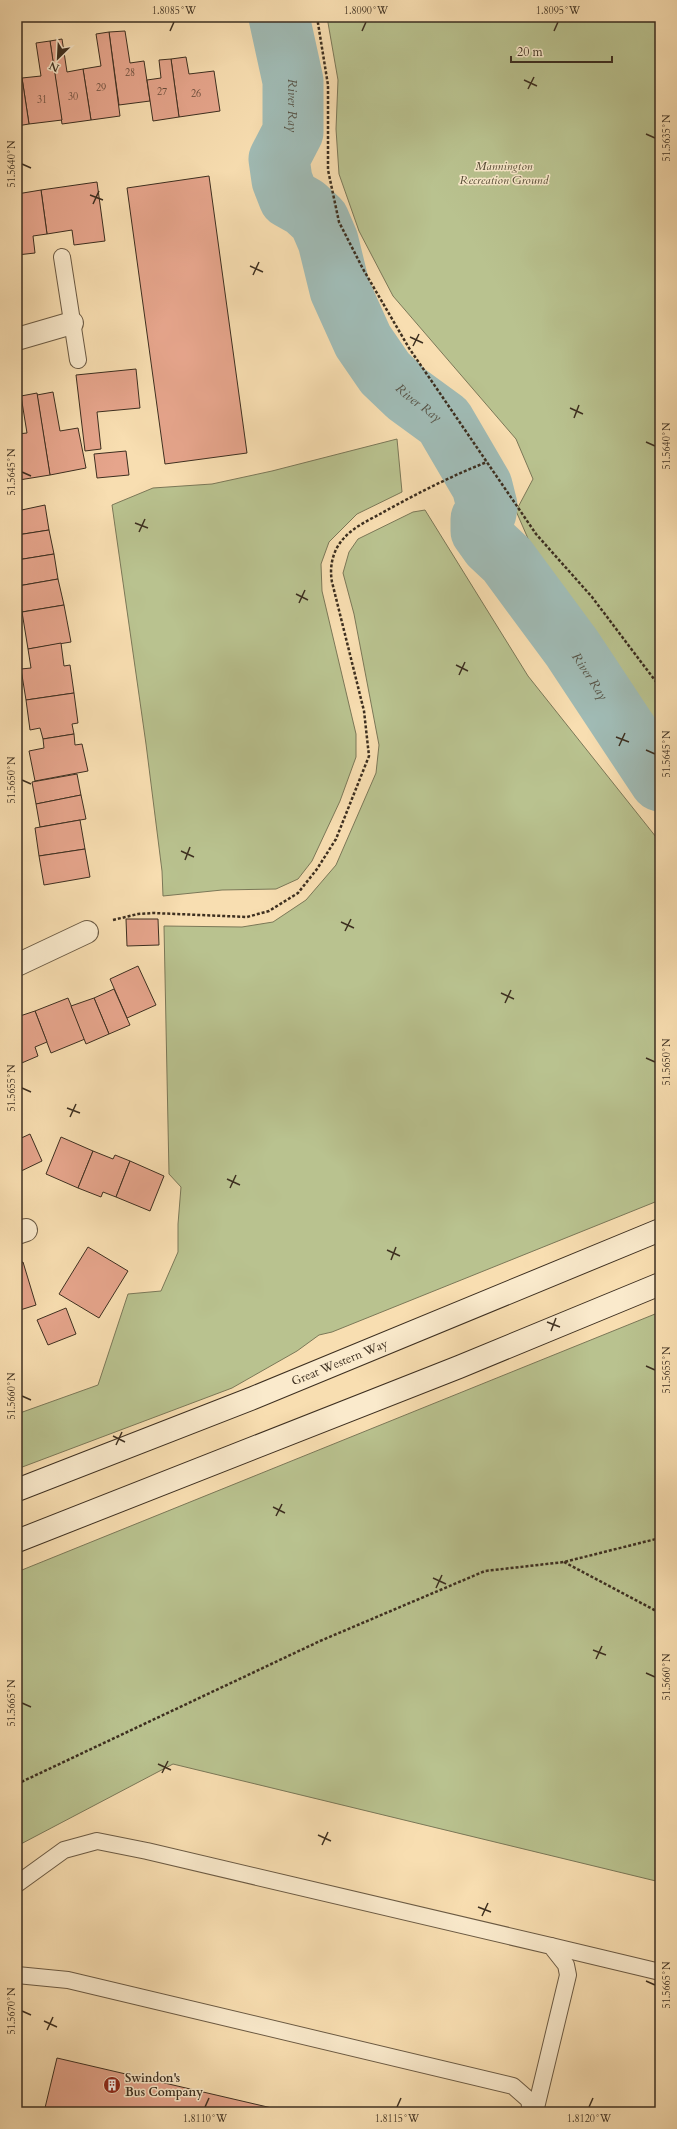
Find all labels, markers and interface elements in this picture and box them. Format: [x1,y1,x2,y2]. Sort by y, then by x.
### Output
text: 1.8085°W [152,4,197,18]
text: 1.8090°W [344,4,389,18]
text: 1.8095°W [536,4,581,18]
north arrow [38,38,78,78]
scale bar [511,38,612,64]
text: 20 m [517,44,544,60]
text: N [46,58,62,75]
house number: 28 [125,66,135,80]
water label: River Ray [283,79,301,133]
house number: 29 [96,81,106,95]
house number: 27 [157,85,167,99]
house number: 26 [191,87,201,101]
house number: 30 [68,90,78,104]
house number: 31 [37,93,47,107]
text: 51.5635°N [660,114,674,161]
text: 51.5640°N [5,140,19,187]
park label: Mannington Recreation Ground [460,158,550,188]
water label: River Ray [391,380,446,427]
text: 51.5640°N [660,422,674,469]
text: 51.5645°N [5,448,19,495]
water label: River Ray [567,649,612,704]
text: 51.5645°N [660,730,674,777]
text: 51.5650°N [5,756,19,803]
text: 51.5650°N [660,1038,674,1085]
text: 51.5655°N [5,1064,19,1111]
street label: Great Western Way [289,1335,391,1389]
text: 51.5655°N [660,1346,674,1393]
text: 51.5660°N [5,1372,19,1419]
text: 51.5660°N [660,1653,674,1700]
text: 51.5665°N [5,1679,19,1726]
text: 51.5665°N [660,1961,674,2008]
text: 51.5670°N [5,1987,19,2034]
place label: Swindon's Bus Company [125,2070,203,2100]
building icon: Swindon's Bus Company [102,2075,122,2095]
text: 1.8110°W [183,2112,228,2126]
text: 1.8115°W [375,2112,420,2126]
text: 1.8120°W [567,2112,612,2126]

